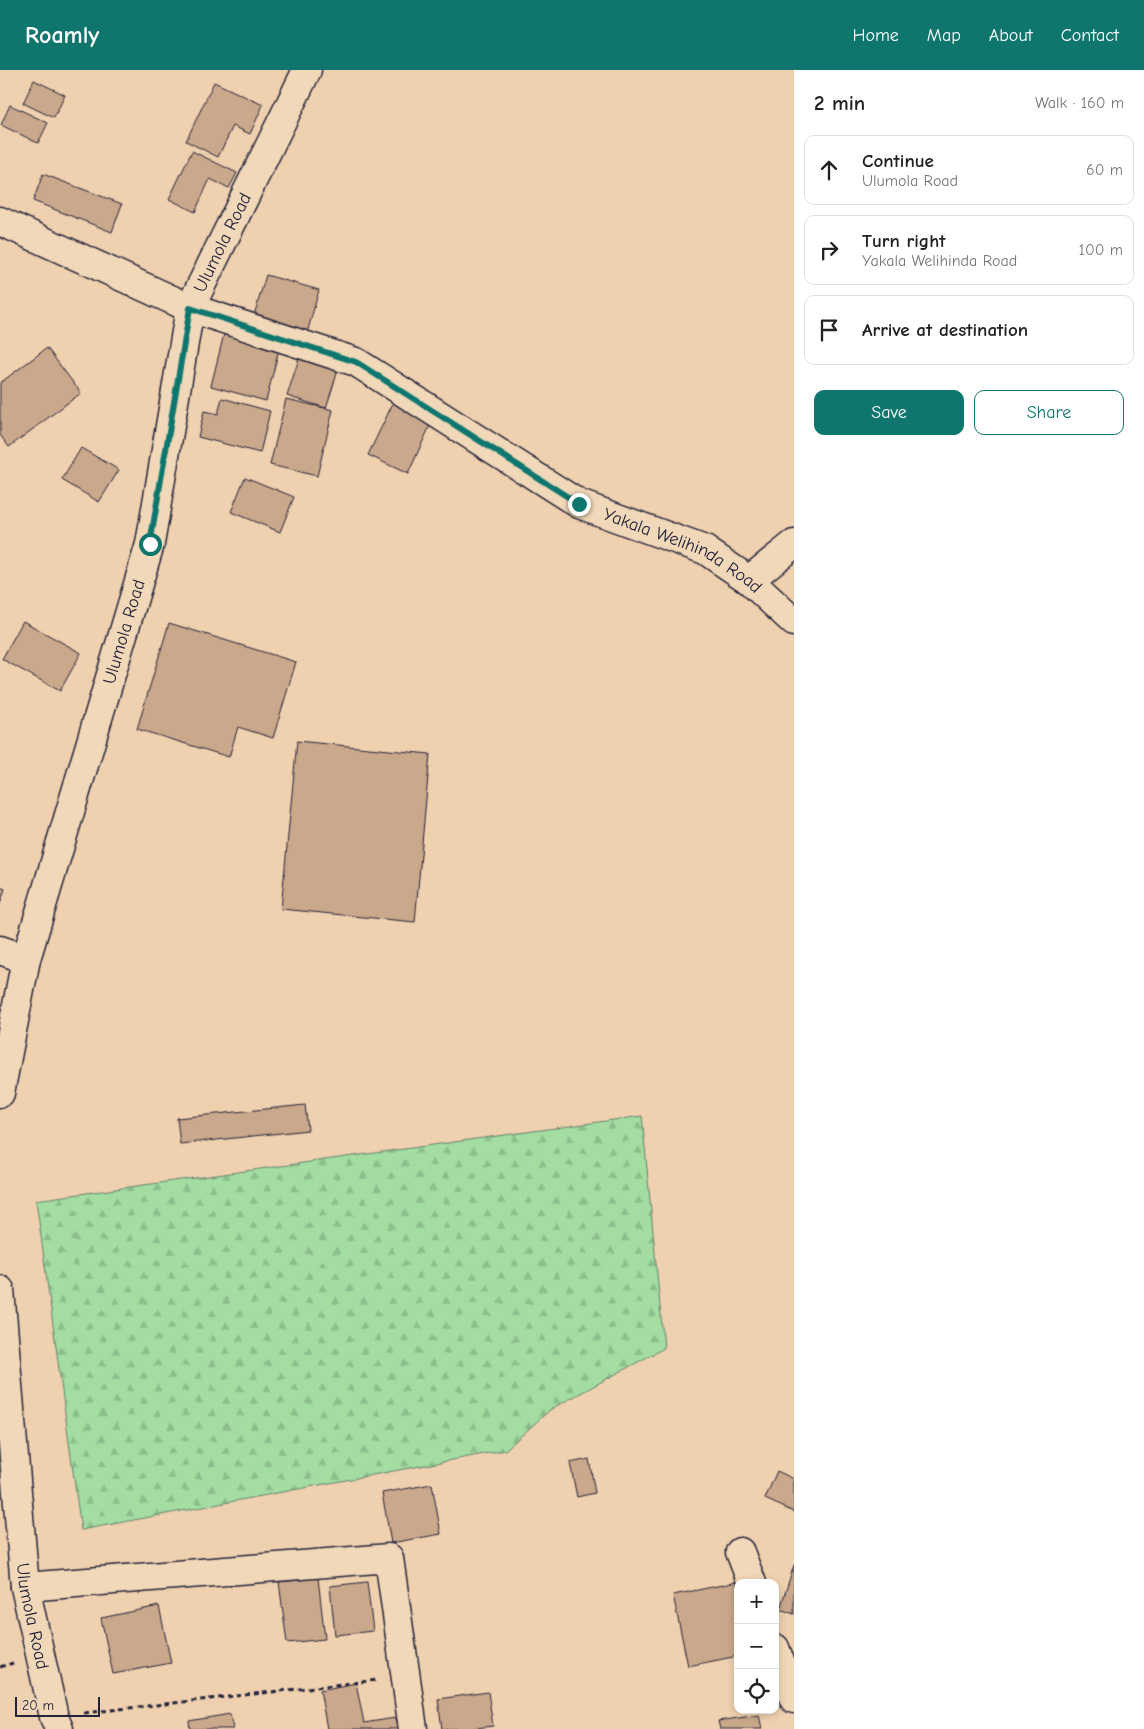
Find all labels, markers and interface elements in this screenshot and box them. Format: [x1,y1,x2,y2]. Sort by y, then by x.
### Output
text: Roamly [25,21,99,49]
text: Home [852,25,899,46]
text: Map [927,25,961,46]
text: About [989,25,1033,46]
text: Contact [1061,25,1119,46]
text: 2 min [814,91,865,115]
text: Walk · 160 m [1035,94,1124,112]
text: Continue [862,150,934,172]
icon: ahead [815,156,843,184]
text: 60 m [1086,161,1123,179]
text: Ulumola Road [862,172,958,190]
street label: Ulumola Road [189,190,256,296]
text: Turn right [862,230,946,252]
icon: right [815,236,843,264]
text: 100 m [1079,241,1123,259]
text: Yakala Welihinda Road [862,252,1017,270]
icon: arrive [815,316,843,344]
text: Arrive at destination [862,319,1028,341]
button: Save [814,390,964,435]
button: Share [974,390,1124,435]
route end [568,493,591,516]
street label: Yakala Welihinda Road [600,504,766,598]
route start [139,533,162,556]
street label: Ulumola Road [99,577,150,687]
street label: Ulumola Road [12,1562,53,1671]
map controls [734,1579,779,1714]
button: + [734,1579,779,1624]
button: − [734,1624,779,1669]
button: locate [734,1669,779,1714]
scale bar [15,1694,100,1717]
text: 20 m [22,1697,54,1714]

